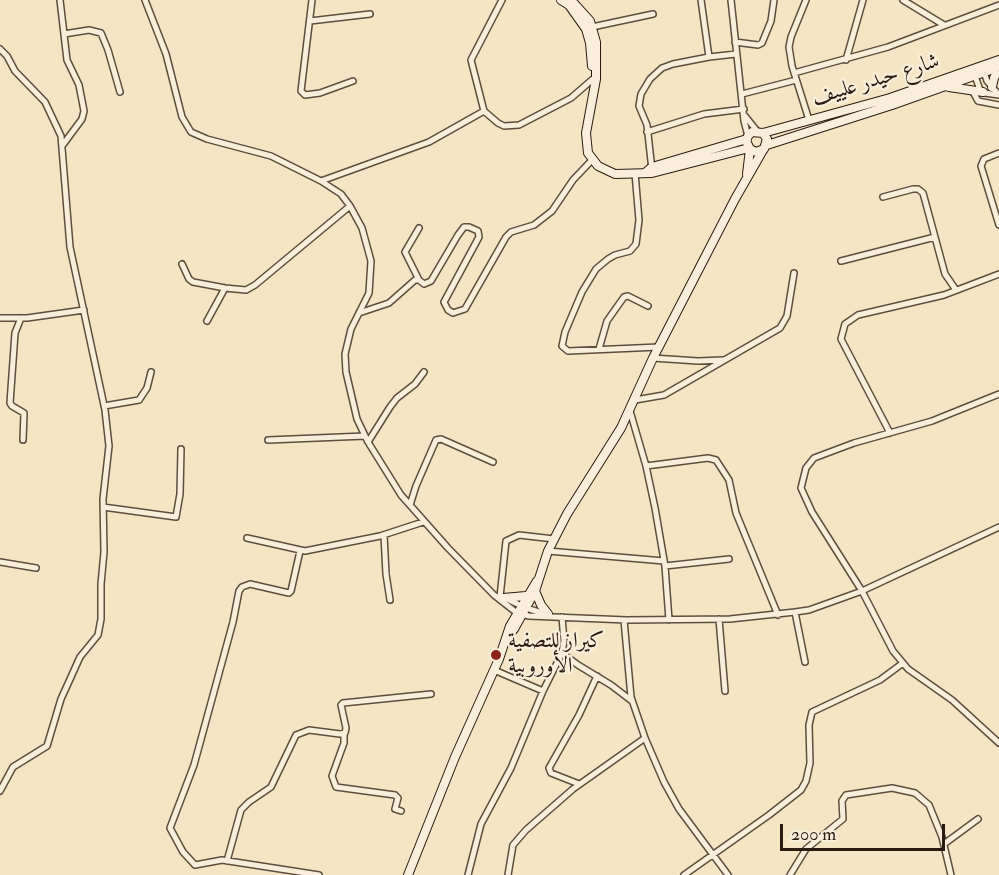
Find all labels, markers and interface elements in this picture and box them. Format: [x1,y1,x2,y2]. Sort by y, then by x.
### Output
street label: شارع حيدر علييف [809,49,943,113]
place label: كيراز للتصفية الأوروبية [508,629,604,680]
marker: كيراز للتصفية الأوروبية [489,648,503,662]
scale bar [783,812,948,850]
text: 200 m [791,823,836,846]

